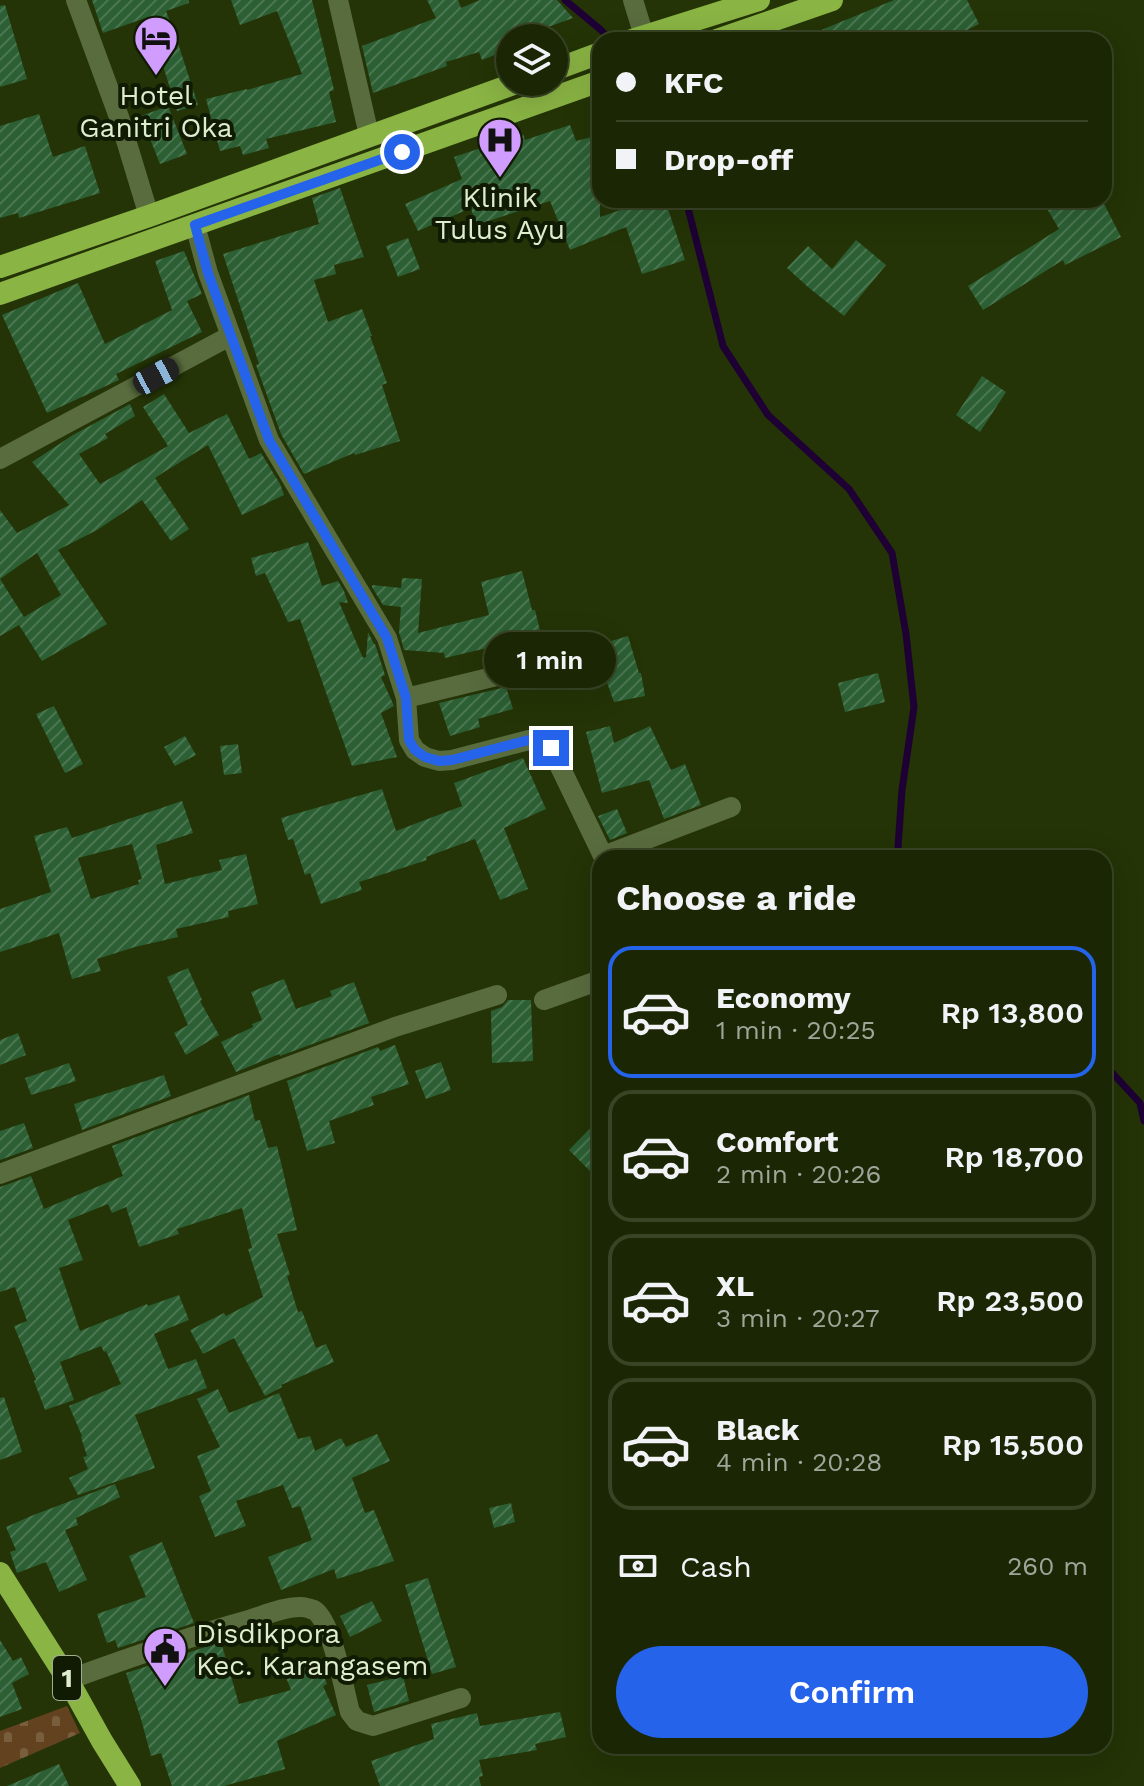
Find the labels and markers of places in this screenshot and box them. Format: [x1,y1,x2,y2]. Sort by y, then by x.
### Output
hotel icon: Hotel Ganitri Oka [132,14,180,77]
place label: Hotel Ganitri Oka [79,79,233,144]
hospital icon: Klinik Tulus Ayu [476,116,524,179]
place label: Klinik Tulus Ayu [435,181,565,246]
place label: Disdikpora Kec. Karangasem [196,1617,428,1682]
public building icon: Disdikpora Kec. Karangasem [141,1625,189,1688]

